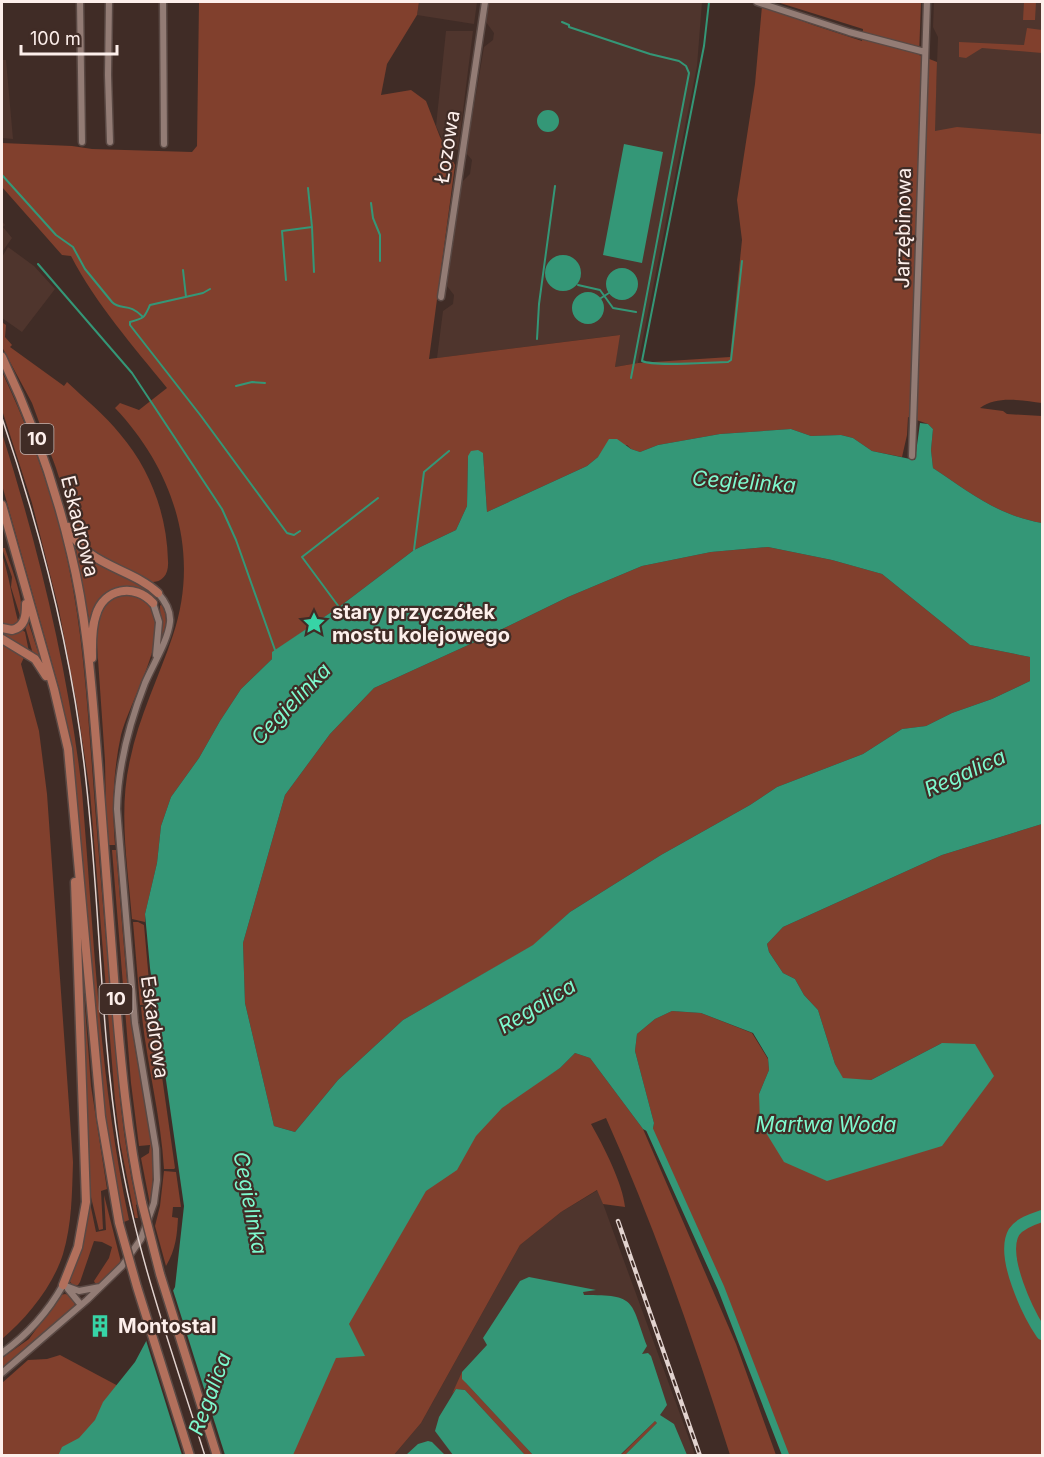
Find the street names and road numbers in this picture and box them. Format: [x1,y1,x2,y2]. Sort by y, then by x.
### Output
street label: Łozowa [429,109,465,185]
street label: Jarzębinowa [890,167,916,289]
road number: 10 [20,424,54,454]
street label: Eskadrowa [56,473,104,579]
street label: Eskadrowa [136,974,174,1080]
road number: 10 [100,984,132,1014]

